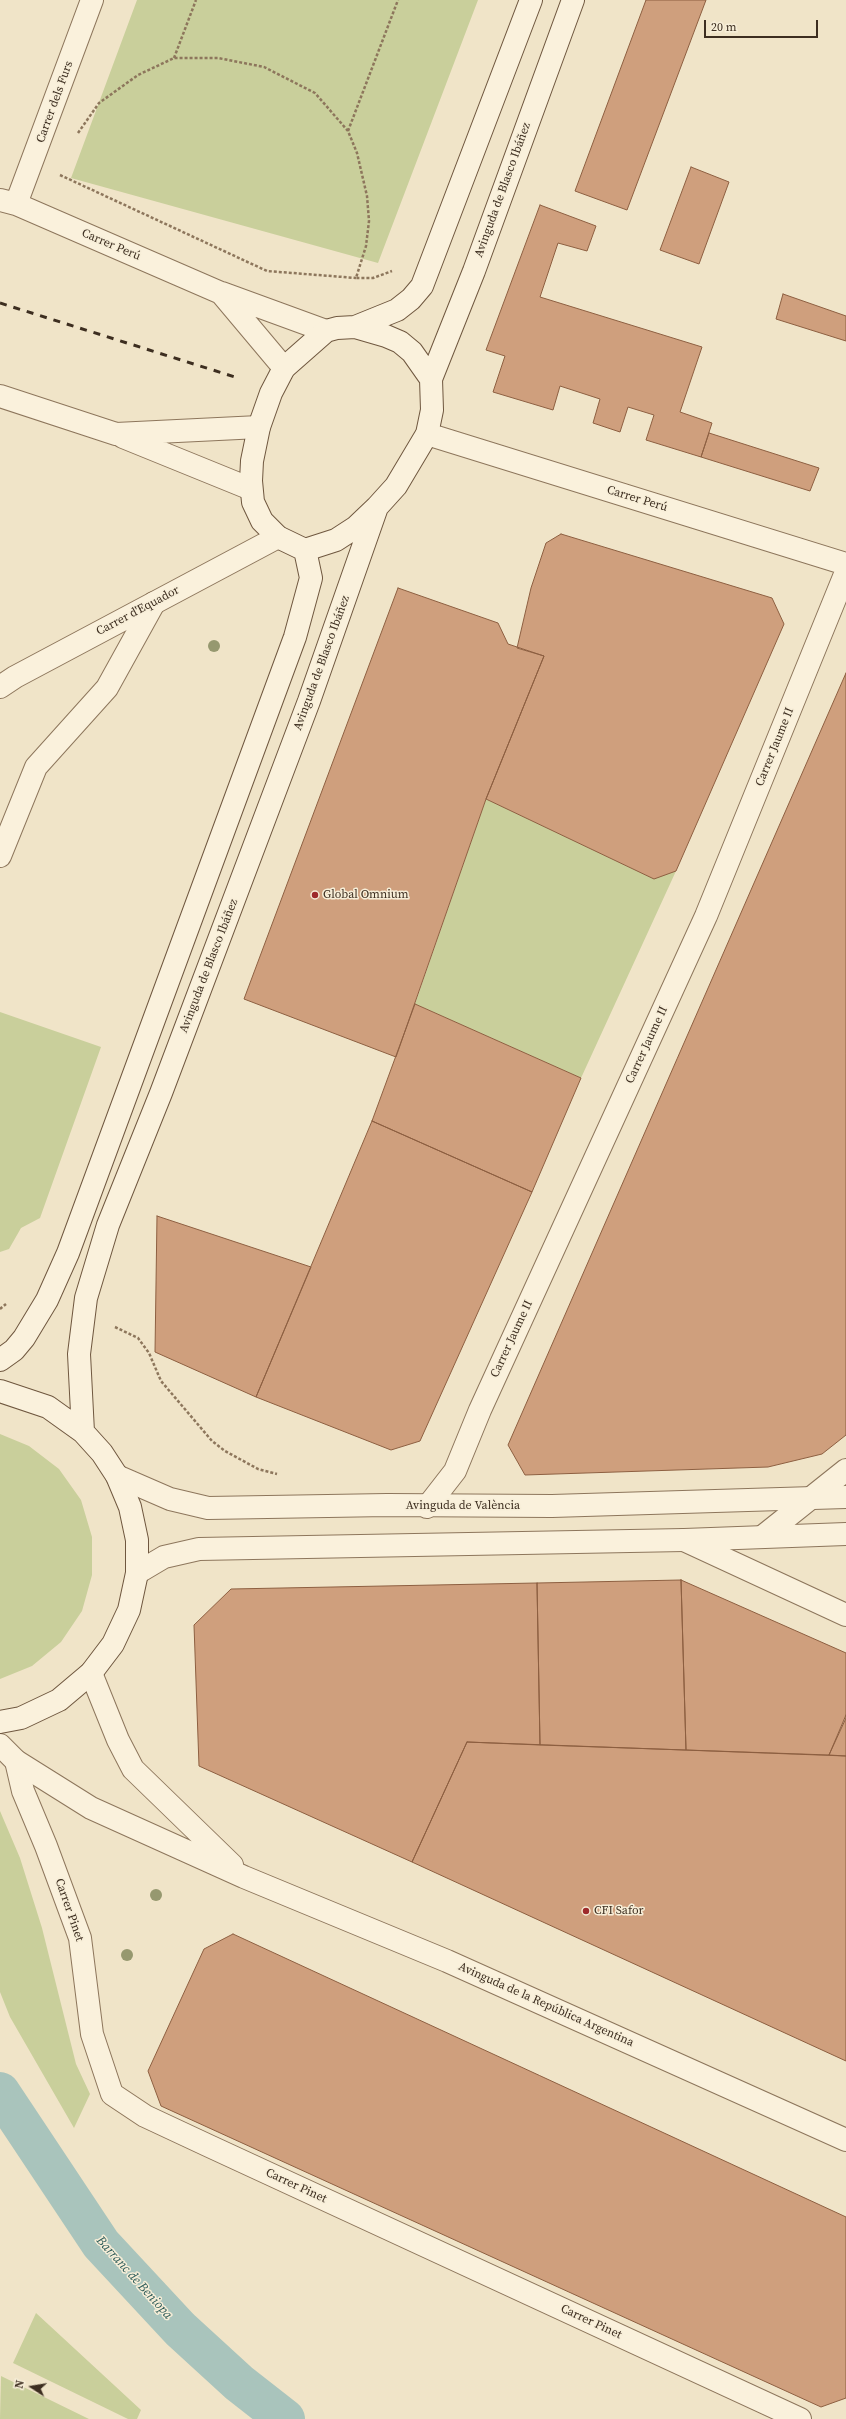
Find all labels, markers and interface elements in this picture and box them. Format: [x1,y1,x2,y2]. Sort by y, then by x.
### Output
scale bar [706,12,820,38]
text: 20 m [711,19,737,35]
street label: Carrer dels Furs [34,59,76,145]
street label: Avinguda de Blasco Ibáñez [472,121,534,259]
street label: Carrer Perú [79,226,143,264]
street label: Carrer Perú [605,483,669,515]
street label: Carrer d'Equador [94,583,182,639]
street label: Avinguda de Blasco Ibáñez [291,594,353,732]
street label: Carrer Jaume II [753,706,797,788]
place label: Global Omnium [323,888,409,902]
marker: Global Omnium [310,890,320,900]
street label: Avinguda de Blasco Ibáñez [177,897,241,1035]
street label: Carrer Jaume II [623,1004,671,1086]
street label: Carrer Jaume II [488,1298,536,1380]
street label: Avinguda de València [406,1499,520,1513]
street label: Carrer Pinet [51,1877,87,1943]
place label: CFI Safor [594,1904,644,1918]
marker: CFI Safor [581,1906,591,1916]
street label: Avinguda de la República Argentina [456,1960,636,2050]
street label: Carrer Pinet [263,2166,329,2206]
water label: Barranc de Beniopa [93,2233,175,2323]
street label: Carrer Pinet [558,2302,624,2342]
north arrow [12,2367,52,2407]
text: N [12,2379,28,2390]

